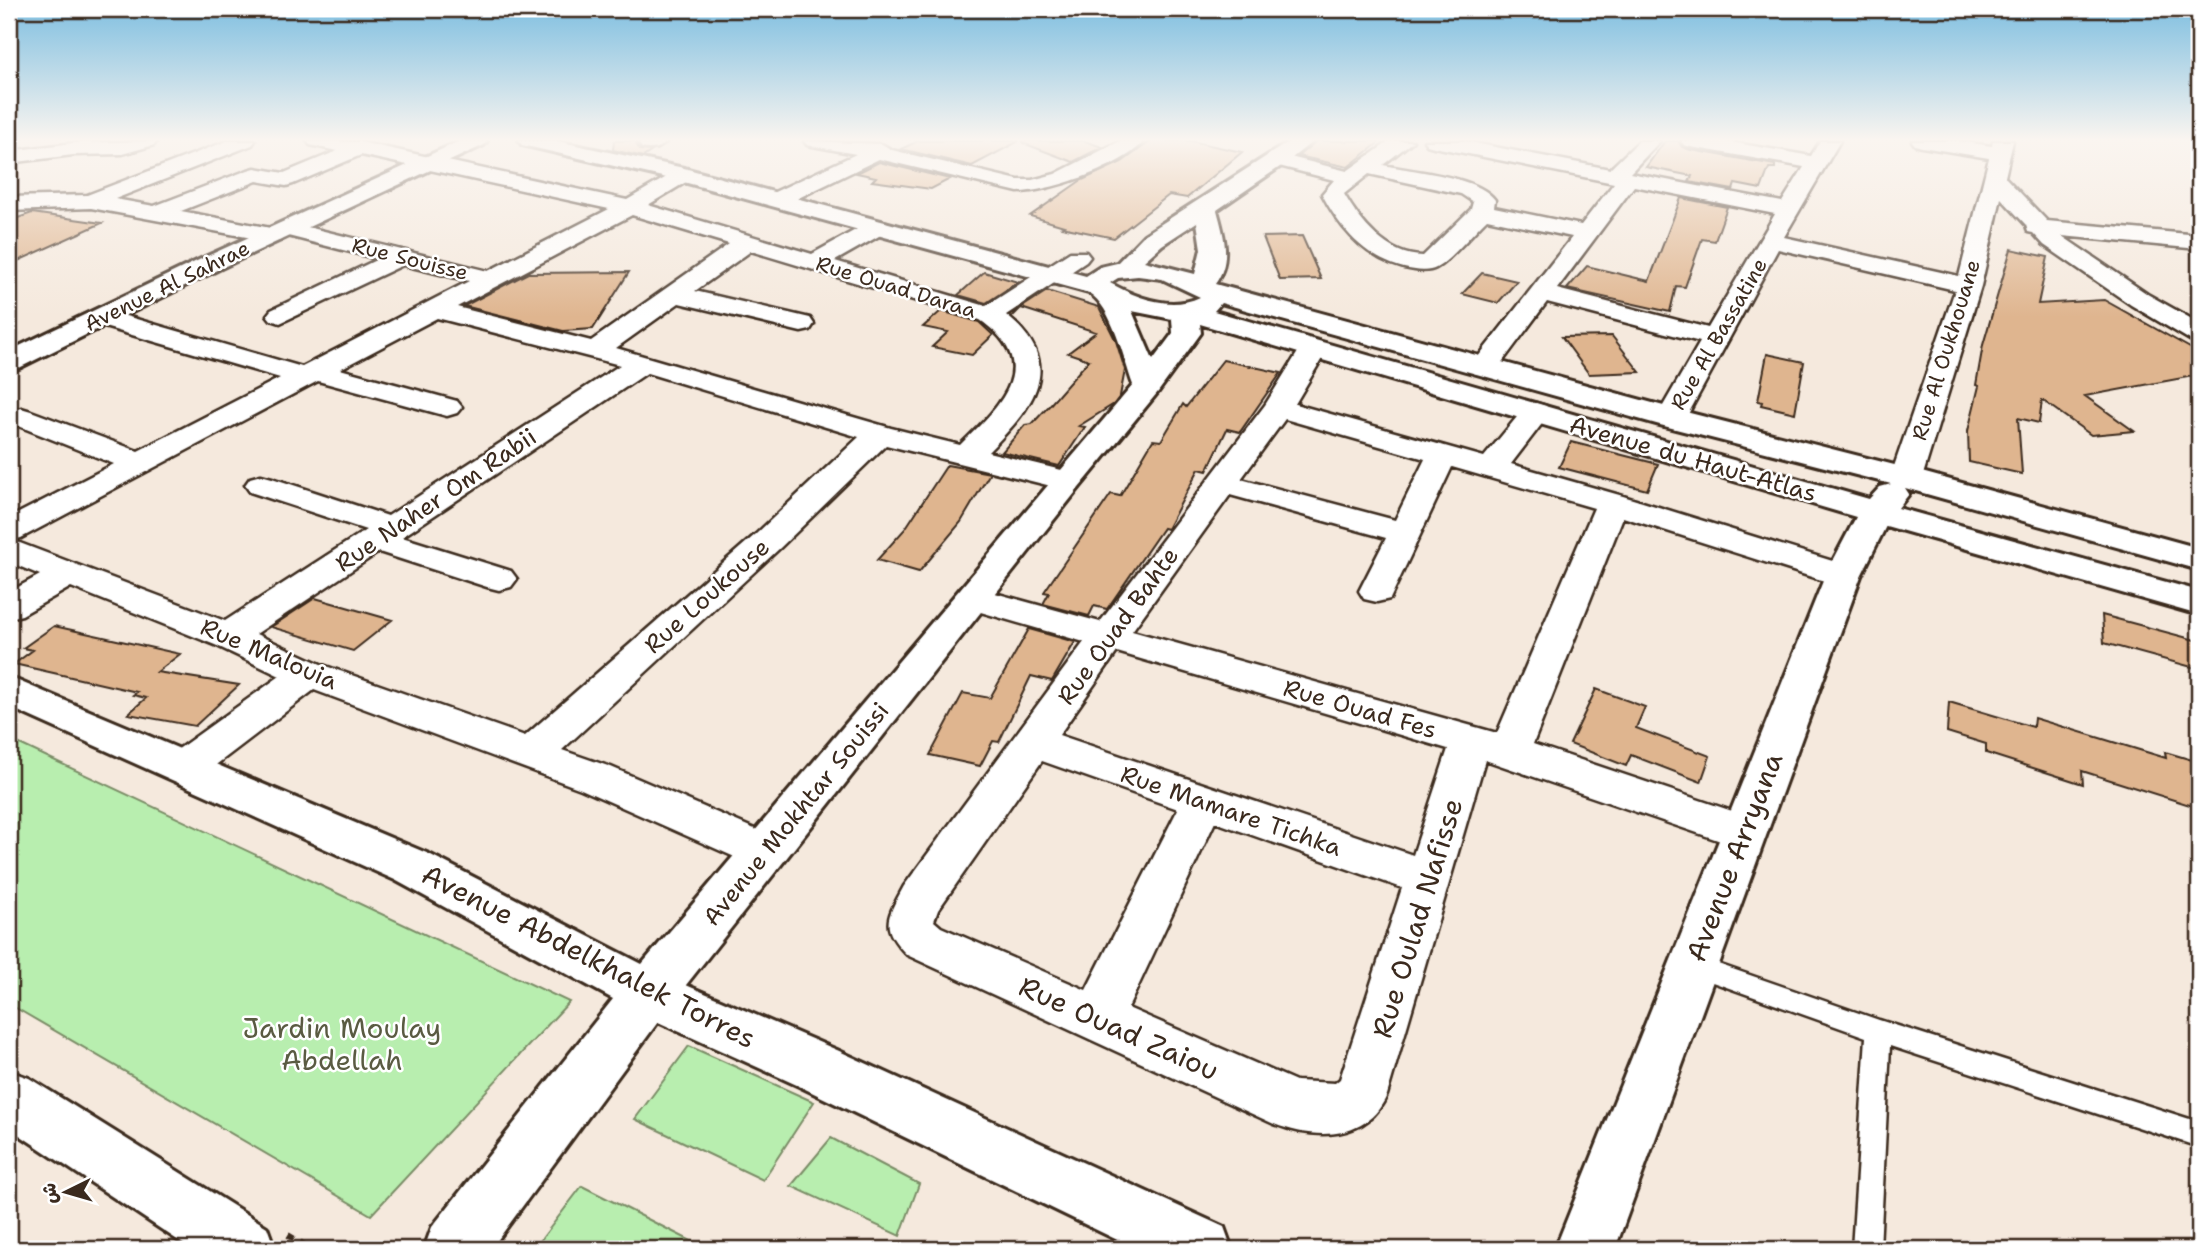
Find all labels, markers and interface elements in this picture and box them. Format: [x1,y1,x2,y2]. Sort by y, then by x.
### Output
street label: Rue Souisse [349,231,471,287]
street label: Avenue Al Sahrae [80,234,254,338]
street label: Rue Ouad Daraa [812,249,980,325]
street label: Rue Al Bassatine [1664,253,1774,415]
street label: Rue Al Oukhouane [1905,256,1987,444]
street label: Avenue du Haut-Atlas [1566,408,1820,510]
street label: Rue Naher Om Rabii [329,421,543,579]
street label: Rue Loukouse [638,531,776,661]
street label: Rue Ouad Bahte [1050,541,1186,711]
street label: Rue Malouia [196,611,342,697]
street label: Rue Ouad Fes [1280,672,1440,746]
street label: Avenue Mokhtar Souissi [696,696,896,932]
street label: Avenue Arryana [1677,747,1791,967]
street label: Rue Mamare Tichka [1116,758,1346,864]
street label: Rue Oulad Nafisse [1363,794,1471,1042]
street label: Avenue Abdelkhalek Torres [415,855,763,1057]
street label: Rue Ouad Zaiou [1013,967,1225,1089]
park label: Jardin Moulay Abdellah [243,1009,441,1079]
north arrow [32,1156,102,1226]
text: ش [36,1182,63,1205]

